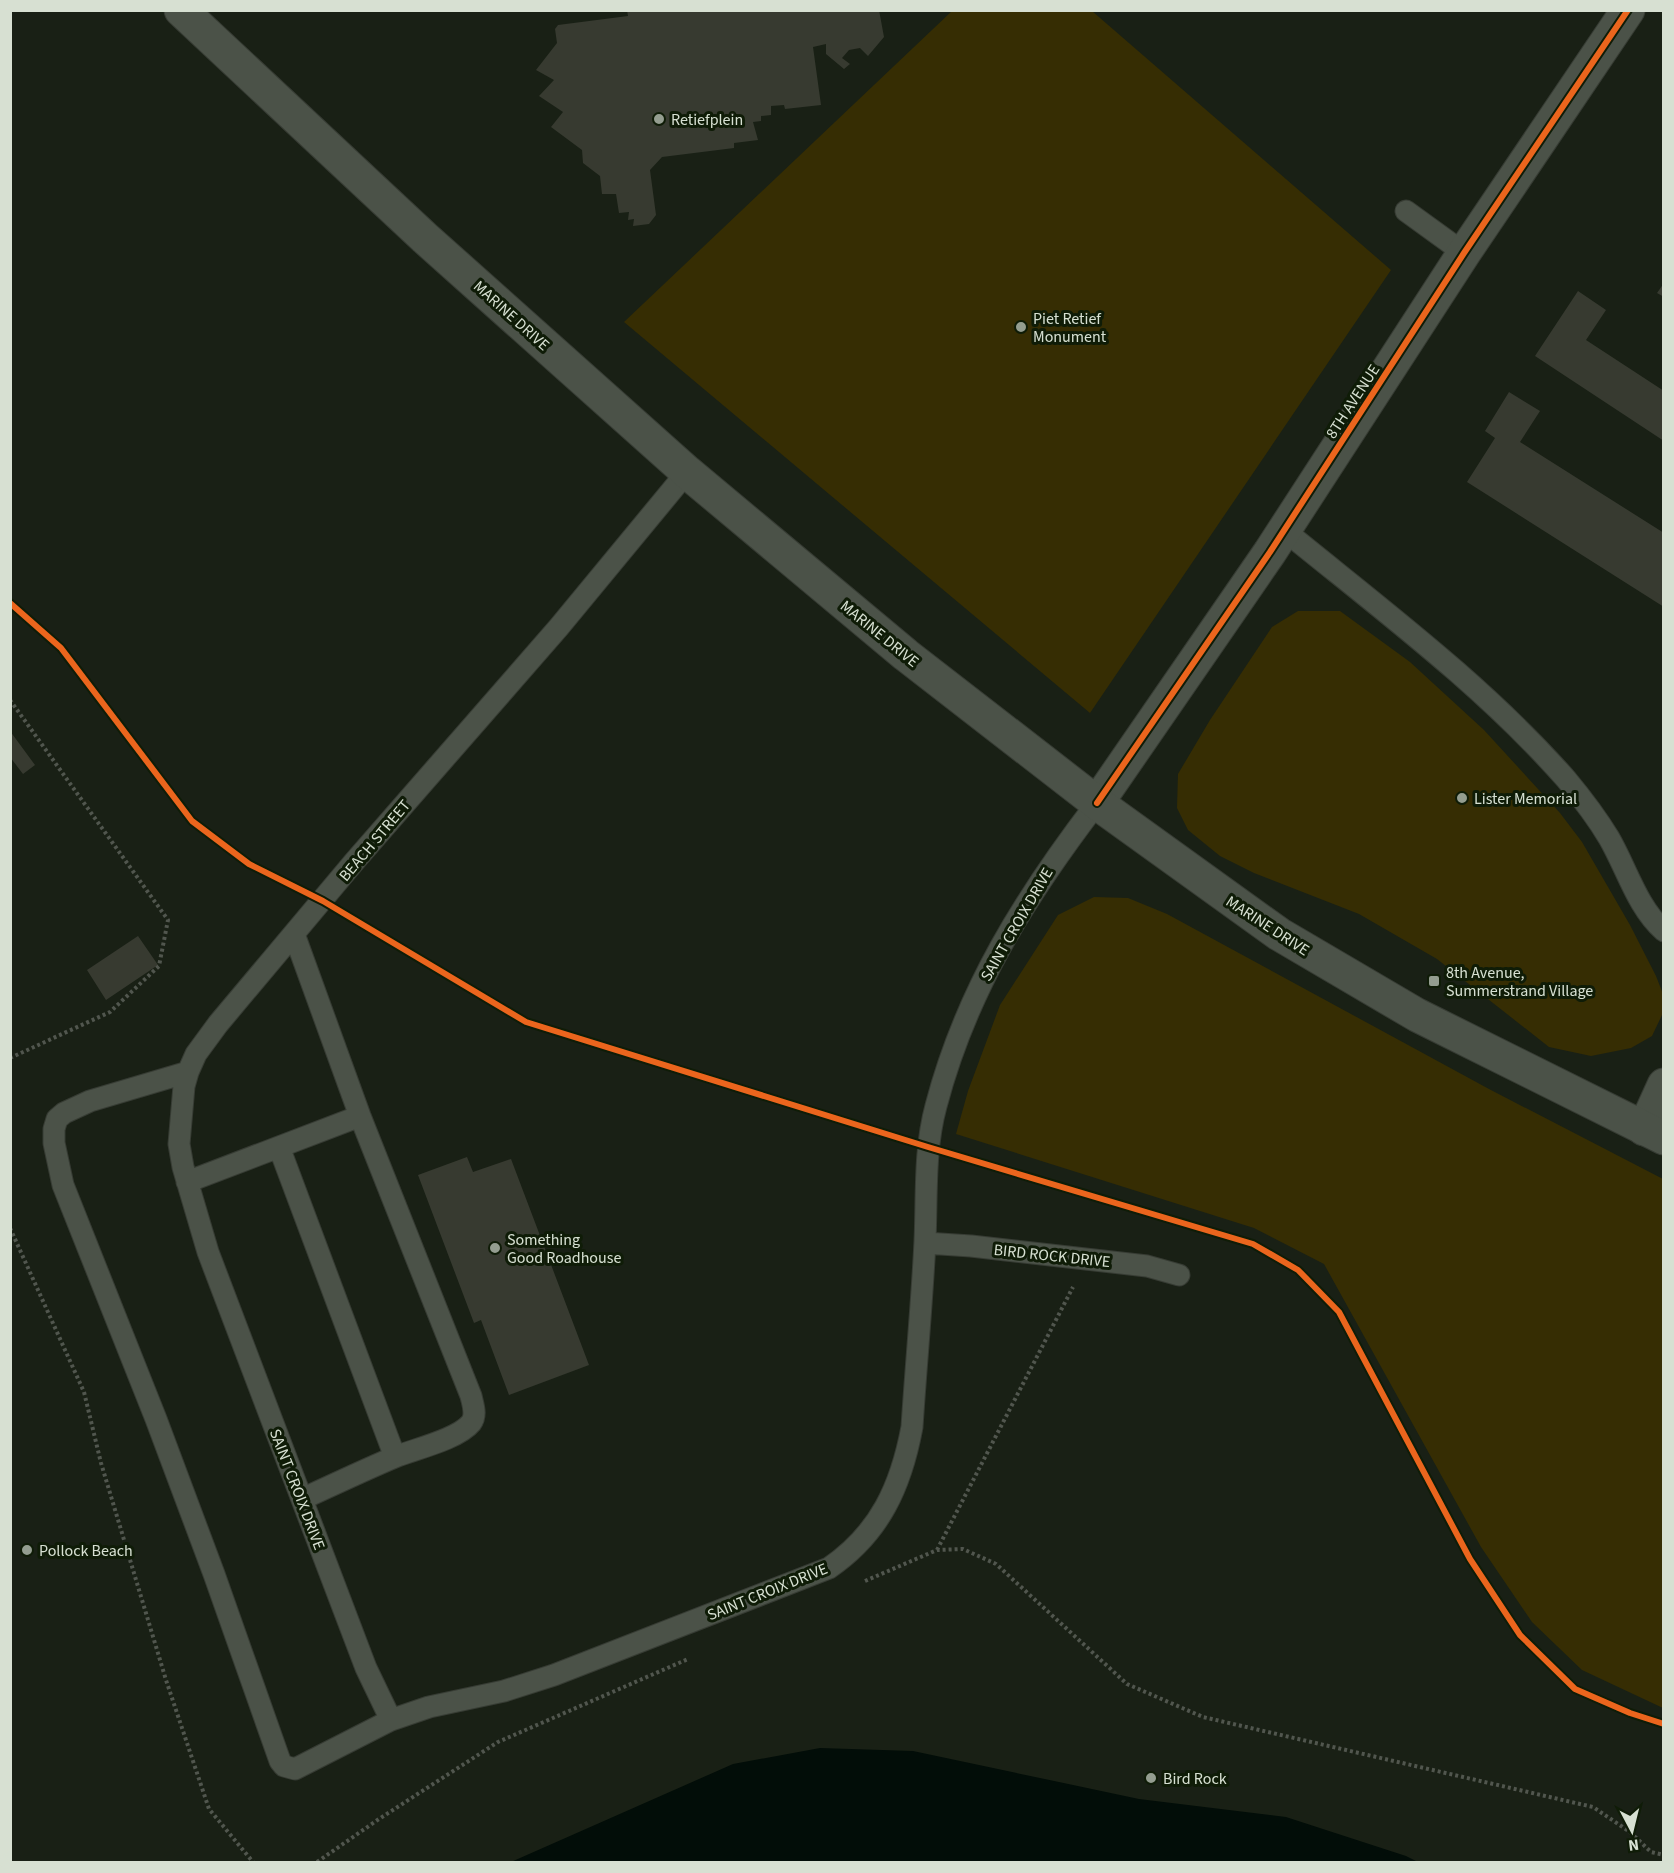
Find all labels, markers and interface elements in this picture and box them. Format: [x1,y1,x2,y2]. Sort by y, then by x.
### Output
place label: Retiefplein [671,109,743,131]
marker: Retiefplein [652,112,666,126]
street label: MARINE DRIVE [469,276,554,356]
place label: Piet Retief Monument [1033,308,1107,348]
marker: Piet Retief Monument [1014,320,1028,334]
street label: 8TH AVENUE [1321,360,1385,443]
street label: MARINE DRIVE [835,595,923,672]
place label: Lister Memorial [1474,788,1577,810]
marker: Lister Memorial [1455,791,1469,805]
street label: BEACH STREET [334,795,416,886]
street label: SAINT CROIX DRIVE [975,864,1058,985]
street label: MARINE DRIVE [1221,891,1313,961]
place label: 8th Avenue, Summerstrand Village [1446,962,1593,1002]
marker: 8th Avenue, Summerstrand Village [1427,974,1441,988]
place label: Something Good Roadhouse [507,1229,621,1269]
street label: BIRD ROCK DRIVE [993,1239,1111,1273]
marker: Something Good Roadhouse [488,1241,502,1255]
street label: SAINT CROIX DRIVE [264,1426,330,1553]
place label: Pollock Beach [39,1540,133,1562]
marker: Pollock Beach [20,1543,34,1557]
street label: SAINT CROIX DRIVE [704,1558,831,1626]
place label: Bird Rock [1163,1768,1227,1790]
marker: Bird Rock [1144,1771,1158,1785]
north arrow [1602,1801,1662,1861]
text: N [1627,1833,1640,1856]

